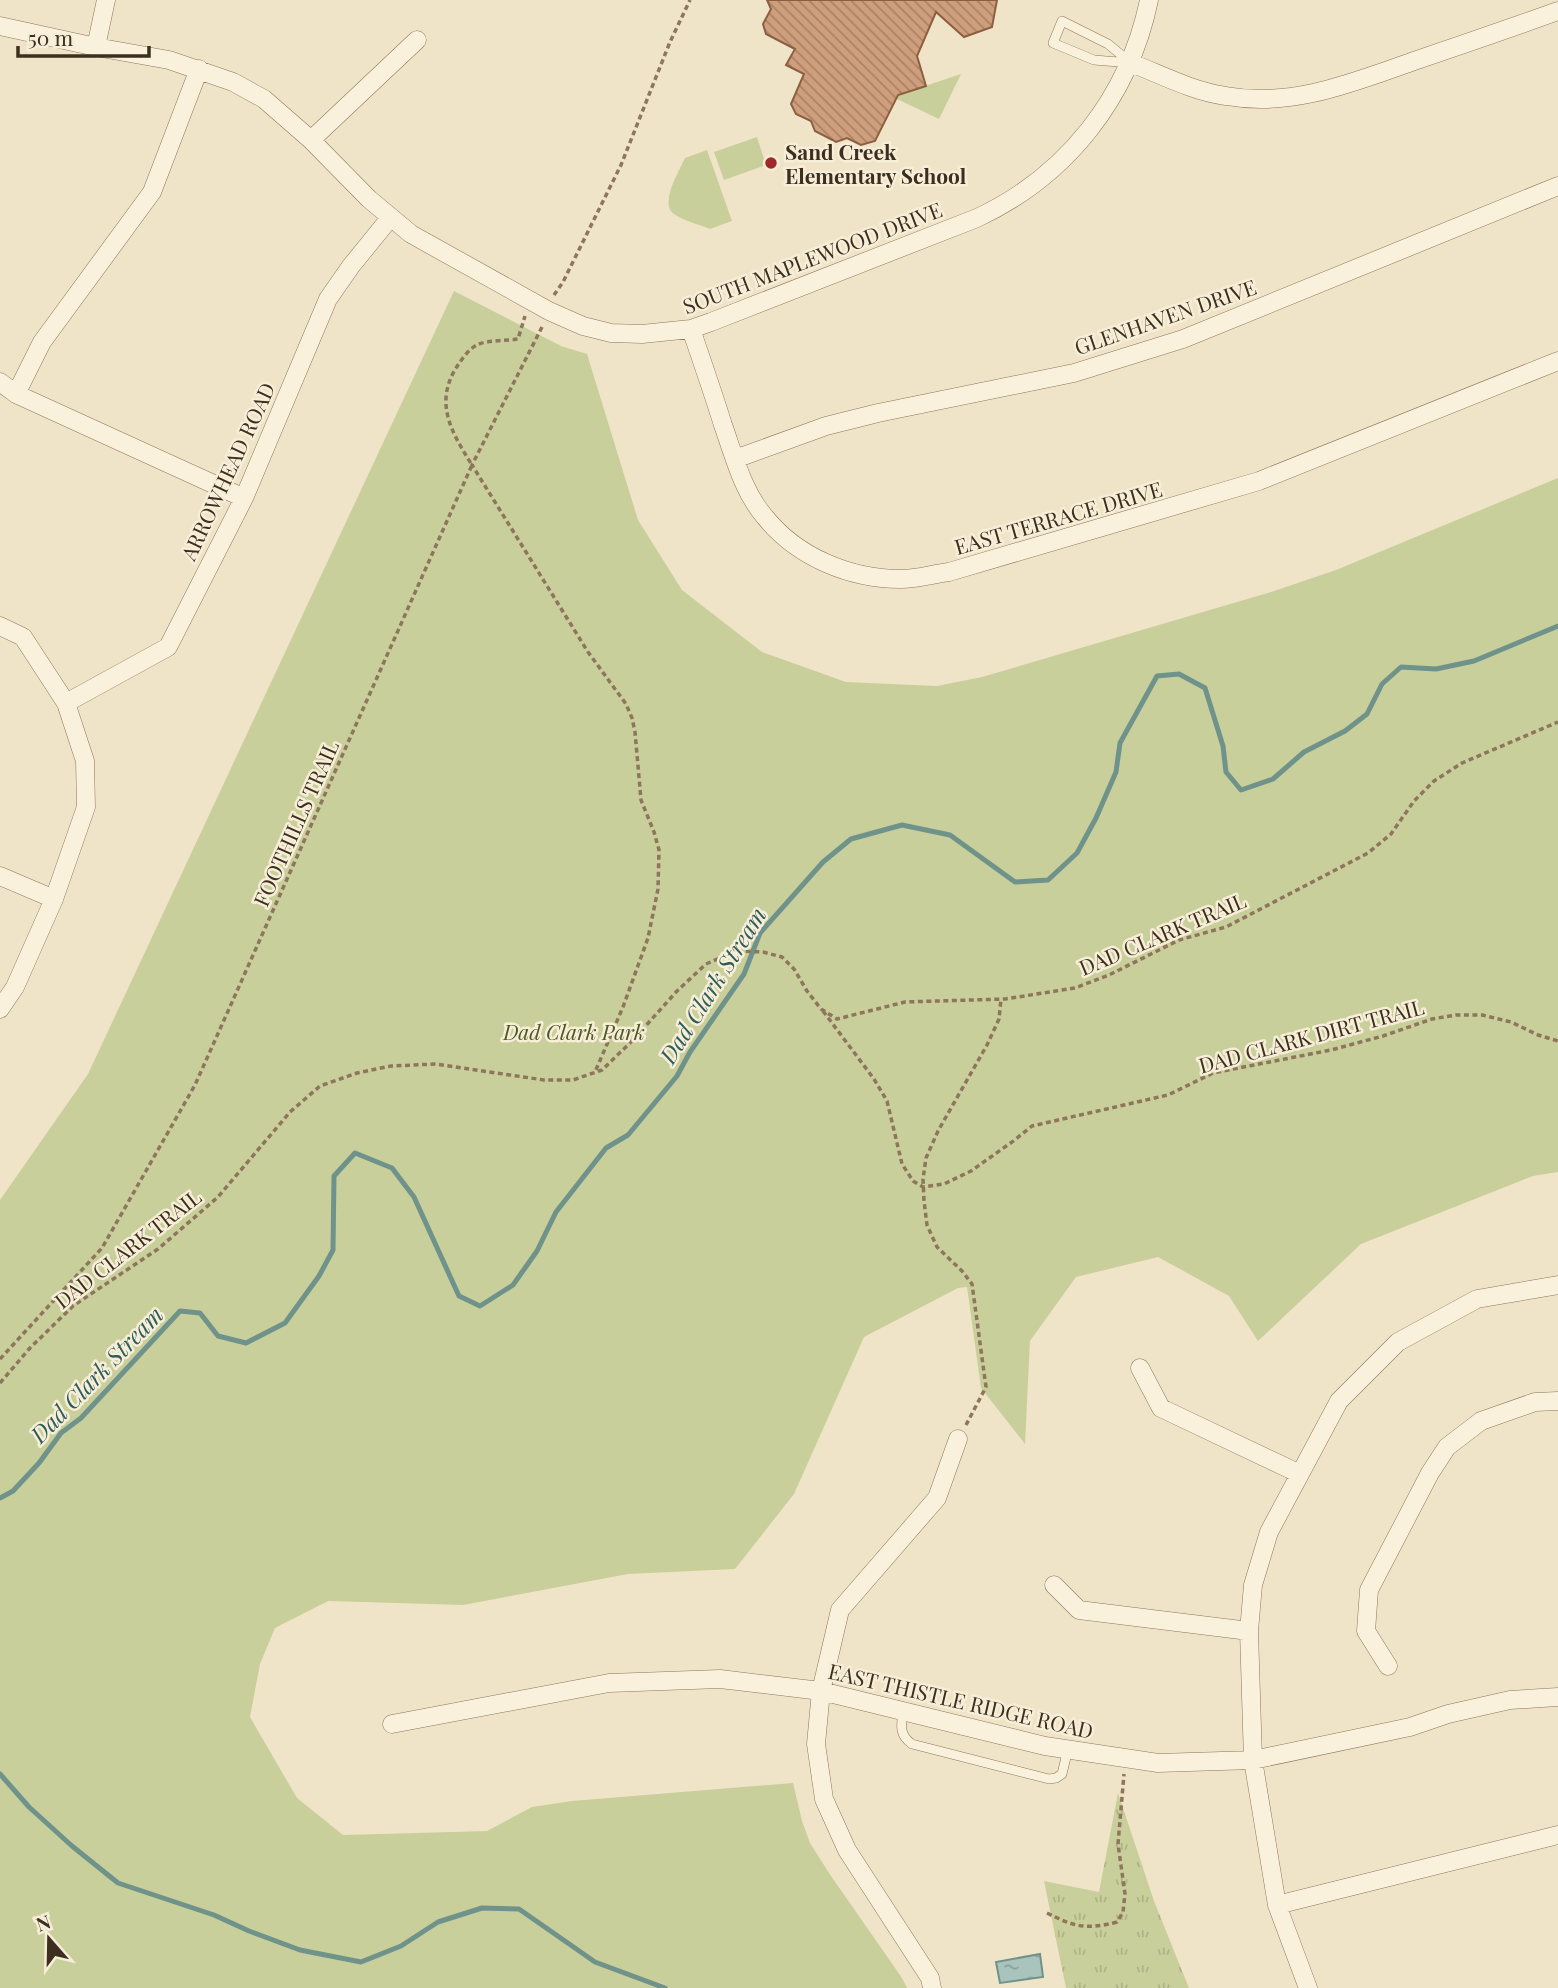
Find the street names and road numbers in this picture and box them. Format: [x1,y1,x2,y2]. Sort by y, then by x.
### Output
street label: SOUTH MAPLEWOOD DRIVE [678,195,946,319]
street label: GLENHAVEN DRIVE [1070,272,1260,360]
street label: ARROWHEAD ROAD [173,378,280,565]
street label: EAST TERRACE DRIVE [951,474,1165,560]
street label: FOOTHILLS TRAIL [246,736,344,910]
street label: DAD CLARK TRAIL [1074,885,1250,981]
street label: DAD CLARK DIRT TRAIL [1195,991,1427,1079]
street label: DAD CLARK TRAIL [48,1182,206,1314]
street label: EAST THISTLE RIDGE ROAD [826,1656,1096,1744]

